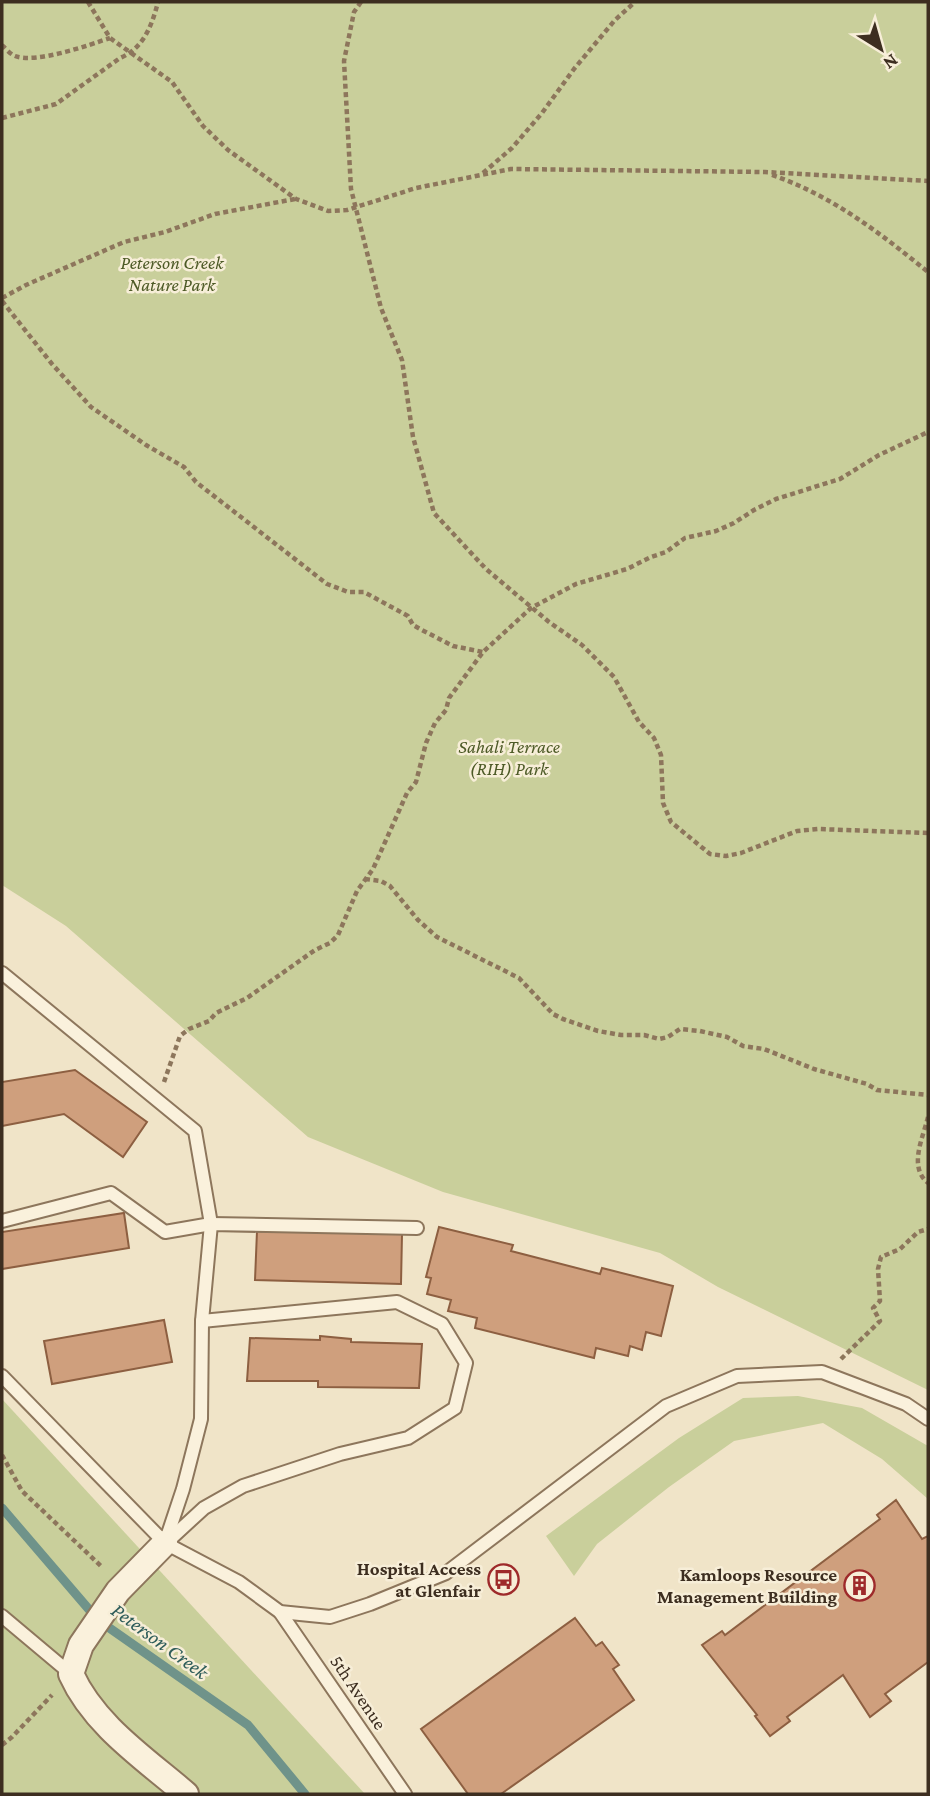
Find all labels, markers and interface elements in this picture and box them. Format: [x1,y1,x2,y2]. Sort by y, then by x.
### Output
north arrow [846,14,916,84]
text: N [879,50,902,74]
park label: Peterson Creek Nature Park [120,252,224,295]
park label: Sahali Terrace (RIH) Park [458,736,560,780]
place label: Hospital Access at Glenfair [357,1558,481,1601]
bus stop icon: Hospital Access at Glenfair [487,1562,521,1596]
place label: Kamloops Resource Management Building [657,1564,837,1607]
building icon: Kamloops Resource Management Building [843,1568,877,1602]
water label: Peterson Creek [107,1598,214,1685]
street label: 5th Avenue [326,1651,391,1733]

